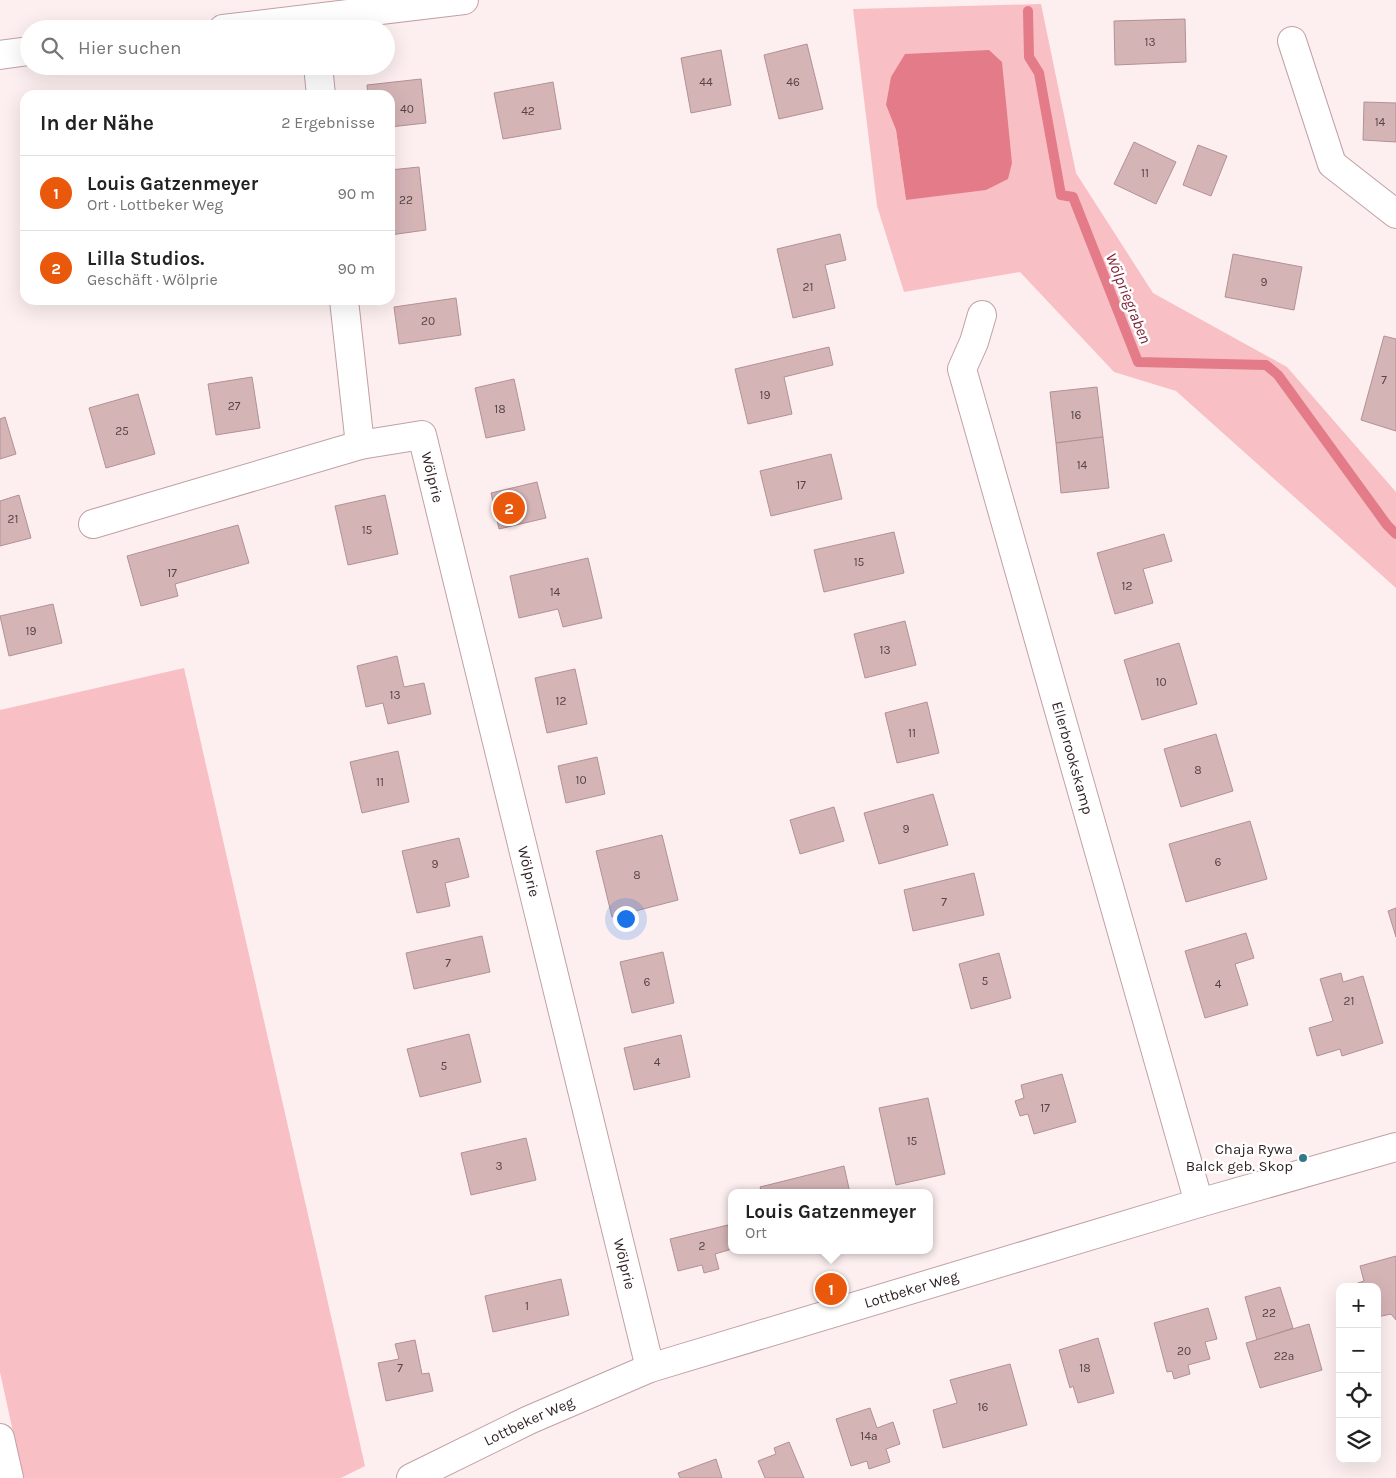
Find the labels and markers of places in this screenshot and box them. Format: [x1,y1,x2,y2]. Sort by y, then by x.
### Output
pin: 2 [493,489,525,527]
place label: Chaja Rywa Balck geb. Skop [1186,1140,1293,1175]
marker: Chaja Rywa Balck geb. Skop [1297,1152,1309,1164]
pin: 1 [815,1270,847,1308]

